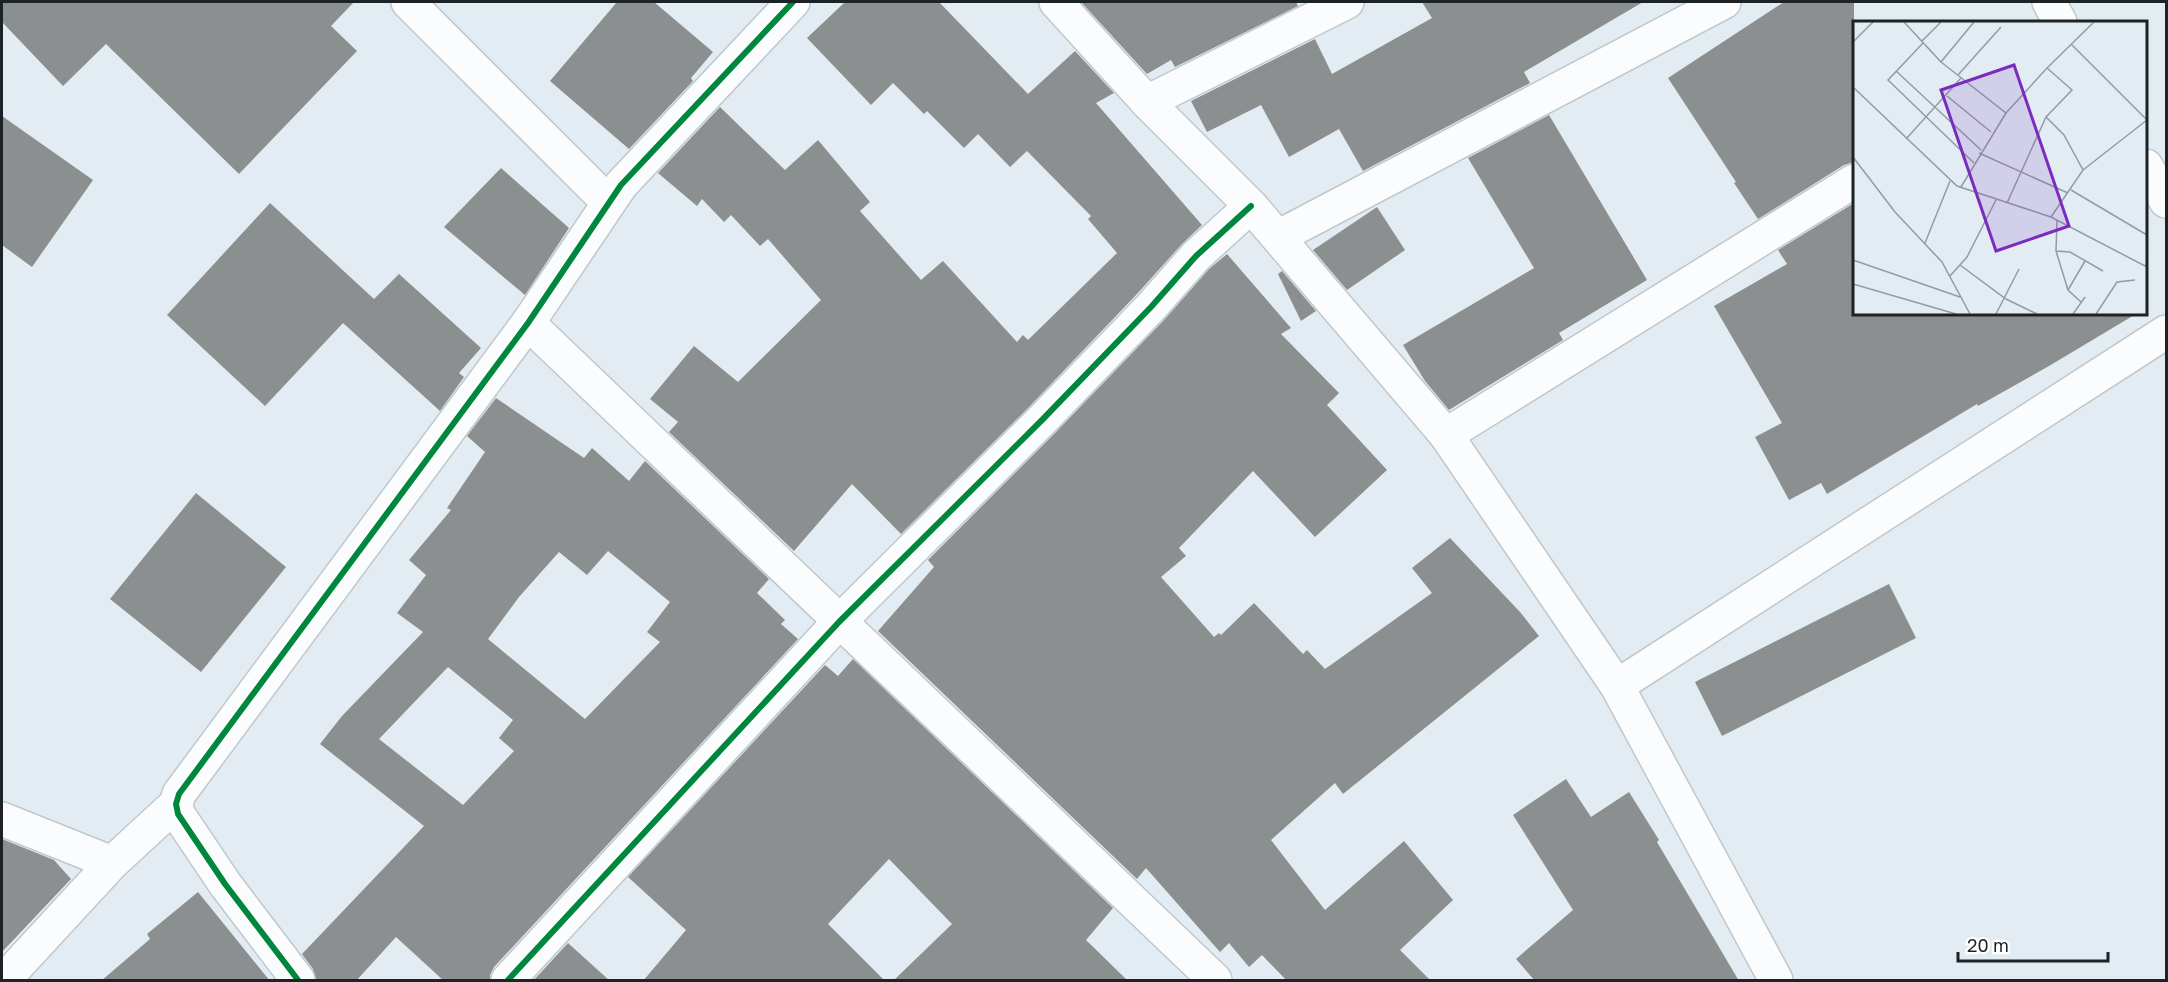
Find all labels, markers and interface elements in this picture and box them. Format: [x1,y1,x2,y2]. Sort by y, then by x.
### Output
inset map [1853,21,2147,315]
scale bar [1958,925,2108,963]
text: 20 m [1967,934,2009,956]

